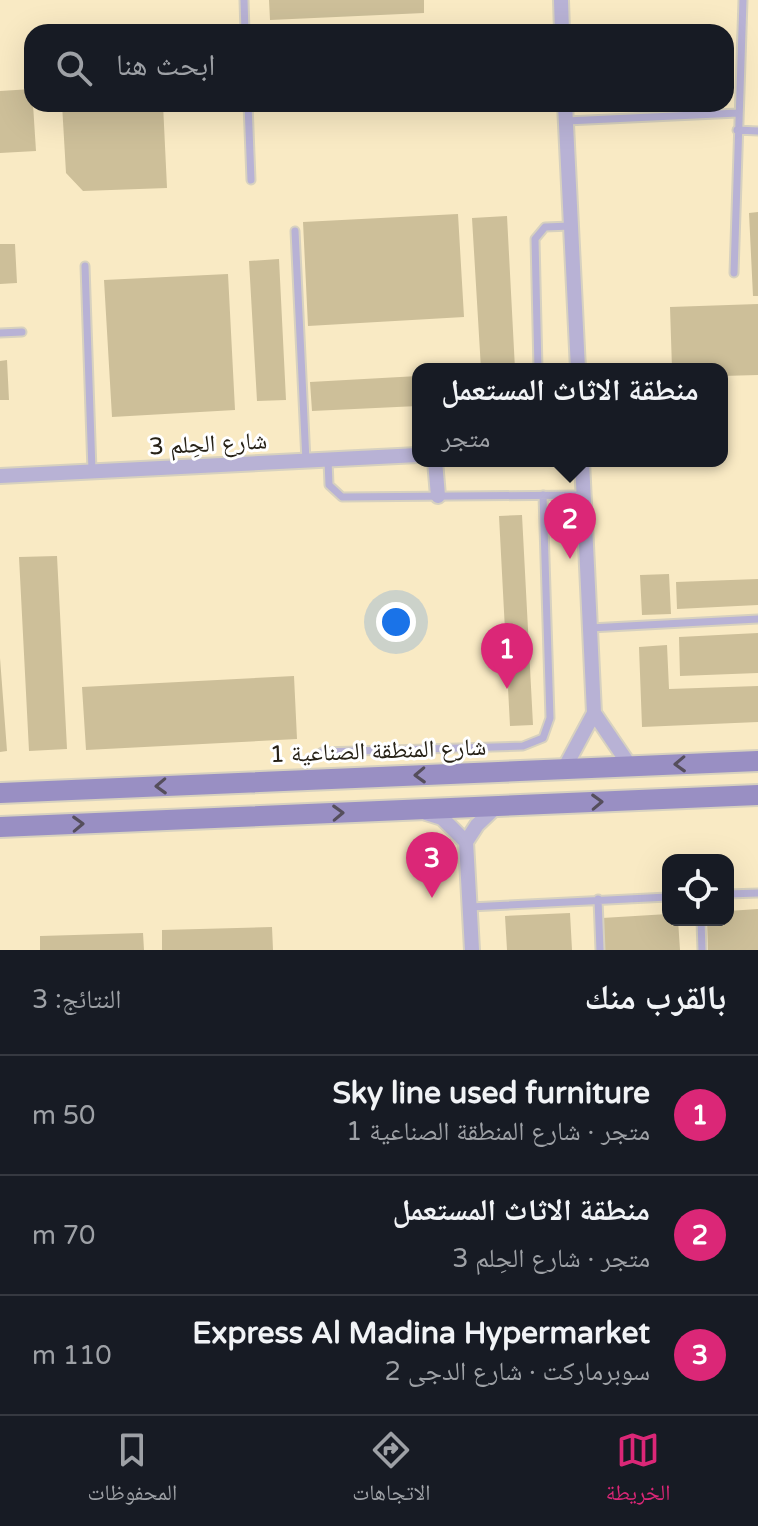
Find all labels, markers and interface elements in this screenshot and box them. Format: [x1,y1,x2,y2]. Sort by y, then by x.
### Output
search box [24,24,734,112]
icon: search [52,46,96,90]
text: ابحث هنا [116,47,215,84]
popup [412,363,728,467]
text: منطقة الاثاث المستعمل [441,372,699,409]
text: متجر [441,423,490,454]
street label: شارع الحِلم 3 [148,426,268,463]
pin: 2 [544,493,596,559]
your location [376,602,416,642]
pin: 1 [481,623,533,689]
street label: شارع المنطقة الصناعية 1 [269,733,487,769]
one-way arrow [673,755,686,772]
one-way arrow [413,766,426,783]
one-way arrow [154,778,167,795]
one-way arrow [591,794,604,811]
one-way arrow [332,805,345,822]
one-way arrow [72,816,85,833]
pin: 3 [406,832,458,898]
map controls [662,854,734,926]
button: locate [662,854,734,926]
text: بالقرب منك [584,978,726,1019]
text: النتائج: 3 [32,984,122,1015]
text: Sky line used furniture [332,1075,650,1112]
text: 50 m [32,1100,95,1131]
text: 1 [692,1100,708,1131]
text: متجر · شارع المنطقة الصناعية 1 [346,1116,650,1147]
text: منطقة الاثاث المستعمل [392,1192,650,1229]
text: 70 m [32,1220,95,1251]
text: 2 [692,1220,708,1251]
text: متجر · شارع الحِلم 3 [452,1243,650,1274]
text: Express Al Madina Hypermarket [192,1315,650,1352]
text: 110 m [32,1340,112,1371]
text: 3 [692,1340,708,1371]
text: سوبرماركت · شارع الدجى 2 [385,1356,650,1387]
tab: المحفوظات [88,1428,177,1514]
tab: الاتجاهات [352,1428,430,1514]
tab: الخريطة [606,1428,670,1514]

